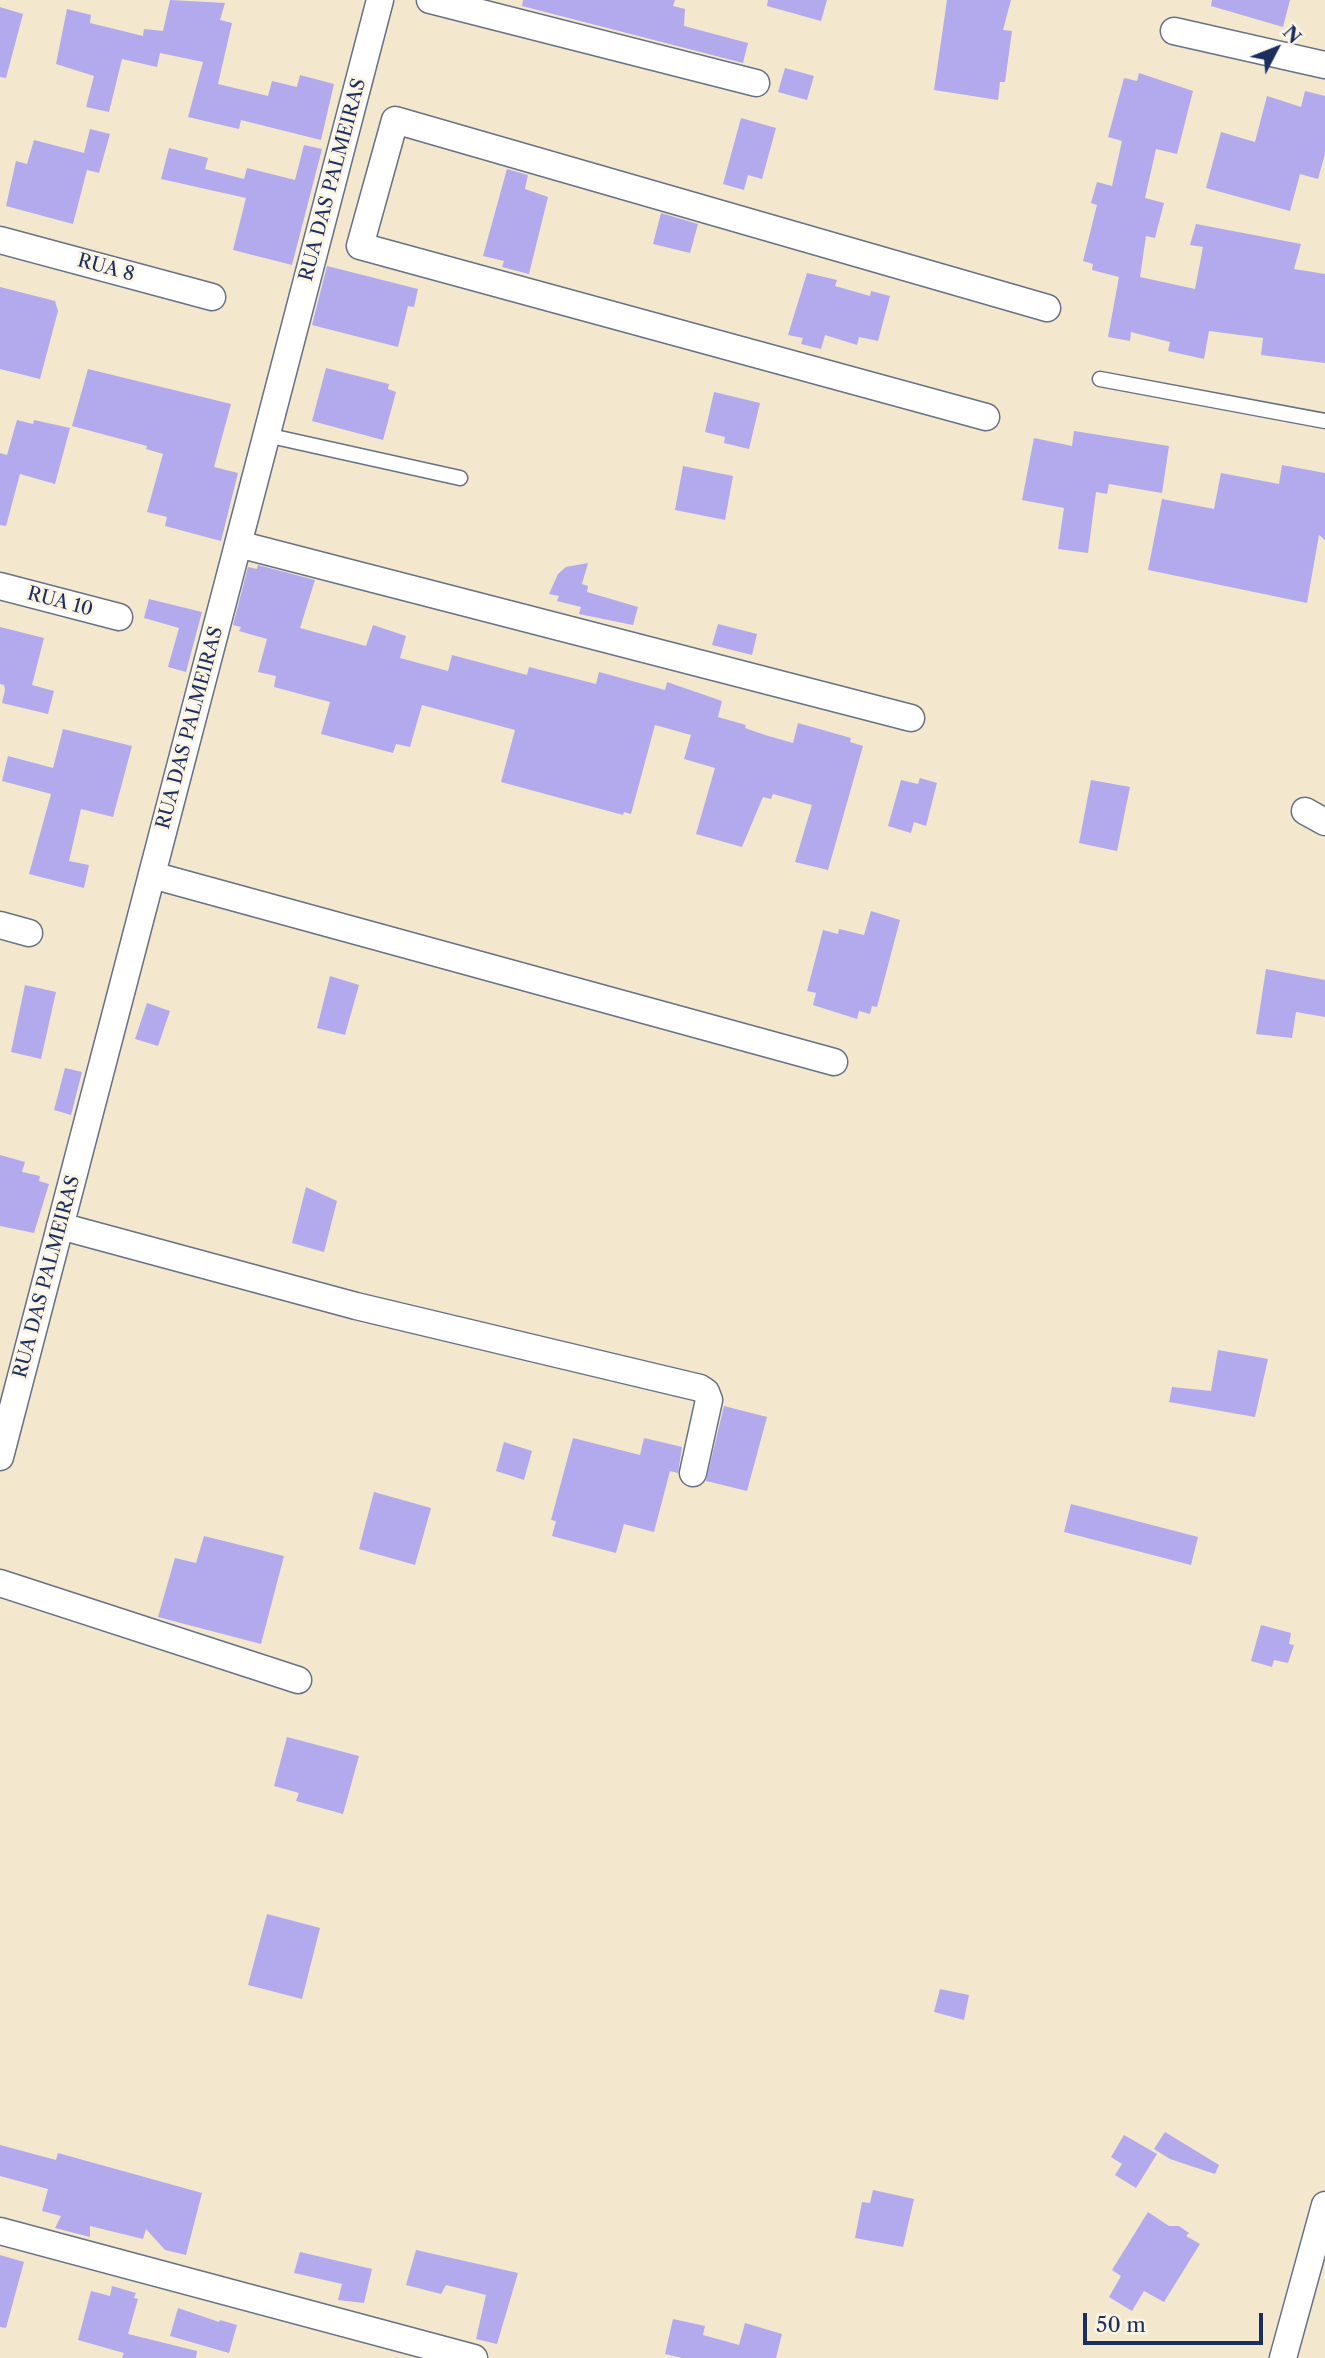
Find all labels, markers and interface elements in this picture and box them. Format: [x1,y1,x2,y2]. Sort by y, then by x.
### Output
north arrow [1241,14,1311,84]
text: N [1278,21,1306,48]
street label: RUA DAS PALMEIRAS [295,76,371,284]
street label: RUA 8 [75,249,137,287]
street label: RUA 10 [25,582,95,622]
street label: RUA DAS PALMEIRAS [152,624,228,832]
street label: RUA DAS PALMEIRAS [9,1173,85,1381]
scale bar [1087,2298,1267,2342]
text: 50 m [1096,2312,1146,2337]

